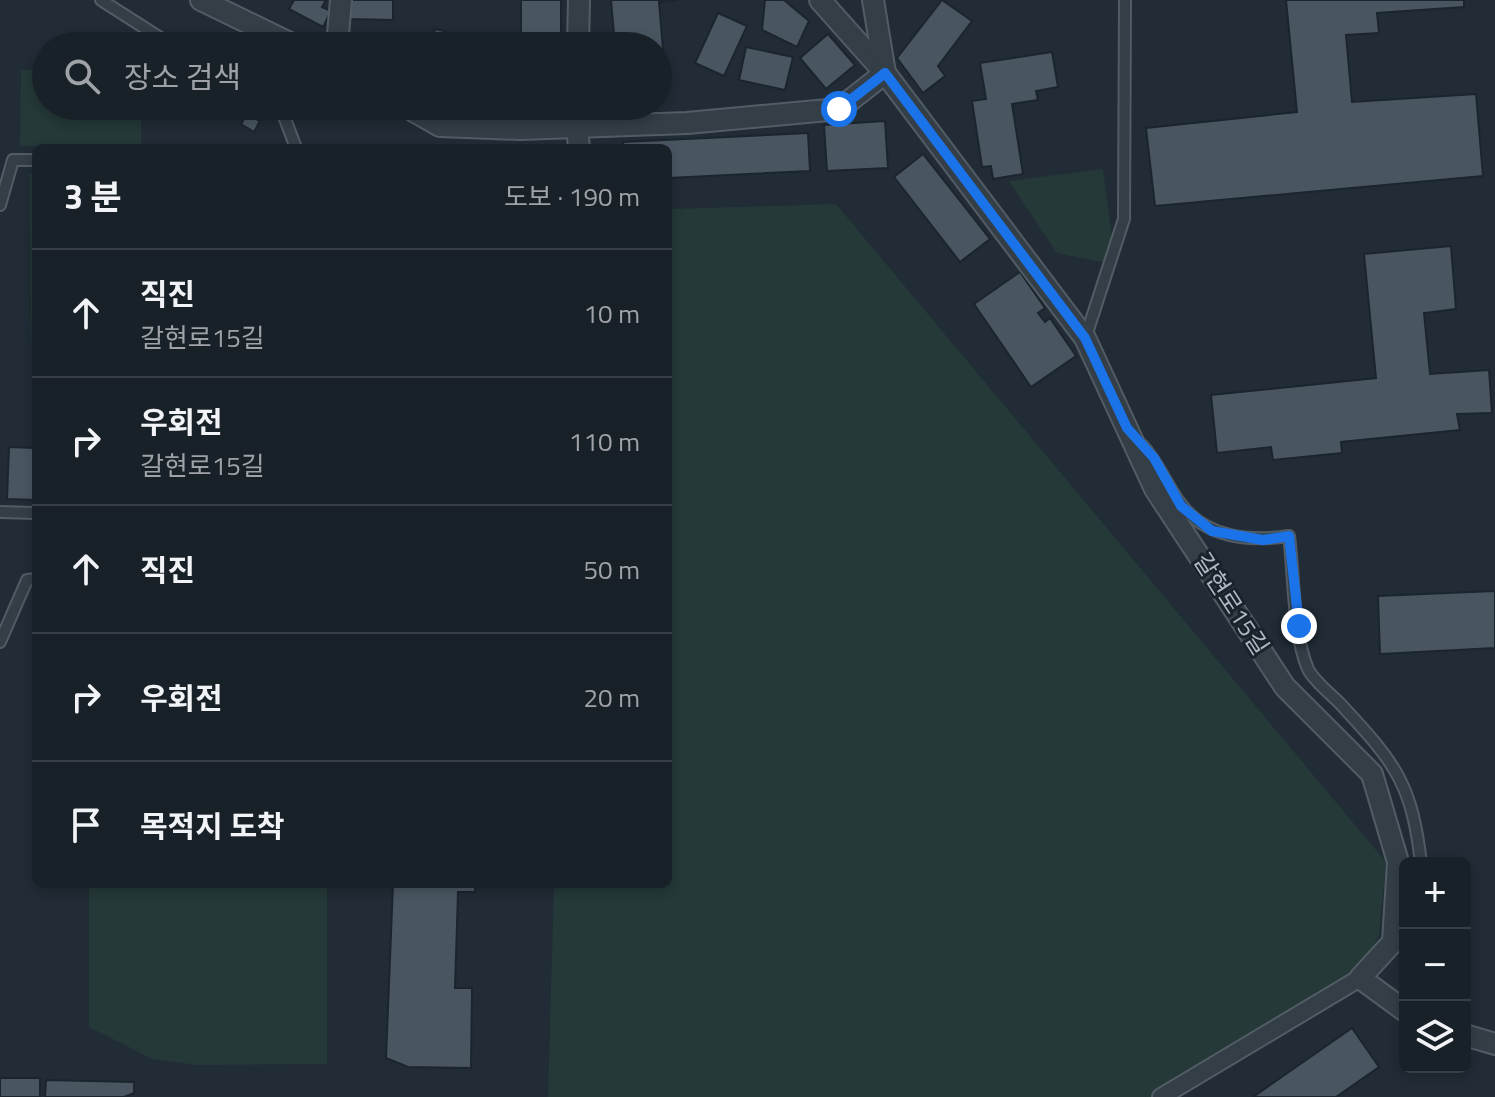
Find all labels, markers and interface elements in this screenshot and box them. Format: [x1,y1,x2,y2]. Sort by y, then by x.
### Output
search box [32,32,672,120]
icon: search [60,54,104,98]
text: 장소 검색 [124,54,241,100]
route start [821,91,857,127]
text: 3 분 [64,170,122,222]
text: 도보 · 190 m [504,177,640,216]
text: 직진 [140,271,195,317]
icon: ahead [64,291,108,335]
text: 10 m [583,294,640,333]
text: 갈현로15길 [140,318,265,357]
text: 우회전 [140,399,223,445]
icon: right [64,419,108,463]
text: 110 m [569,422,640,461]
text: 갈현로15길 [140,446,265,485]
street label: 갈현로15길 [1185,545,1278,662]
icon: ahead [64,547,108,591]
text: 직진 [140,547,195,593]
text: 50 m [583,550,640,589]
route end [1281,608,1317,644]
icon: right [64,675,108,719]
text: 우회전 [140,675,223,721]
text: 20 m [583,678,640,717]
icon: arrive [64,803,108,847]
text: 목적지 도착 [140,803,285,849]
map controls [1399,857,1471,1073]
button: + [1399,857,1471,929]
button: − [1399,929,1471,1001]
button: layers [1399,1001,1471,1073]

